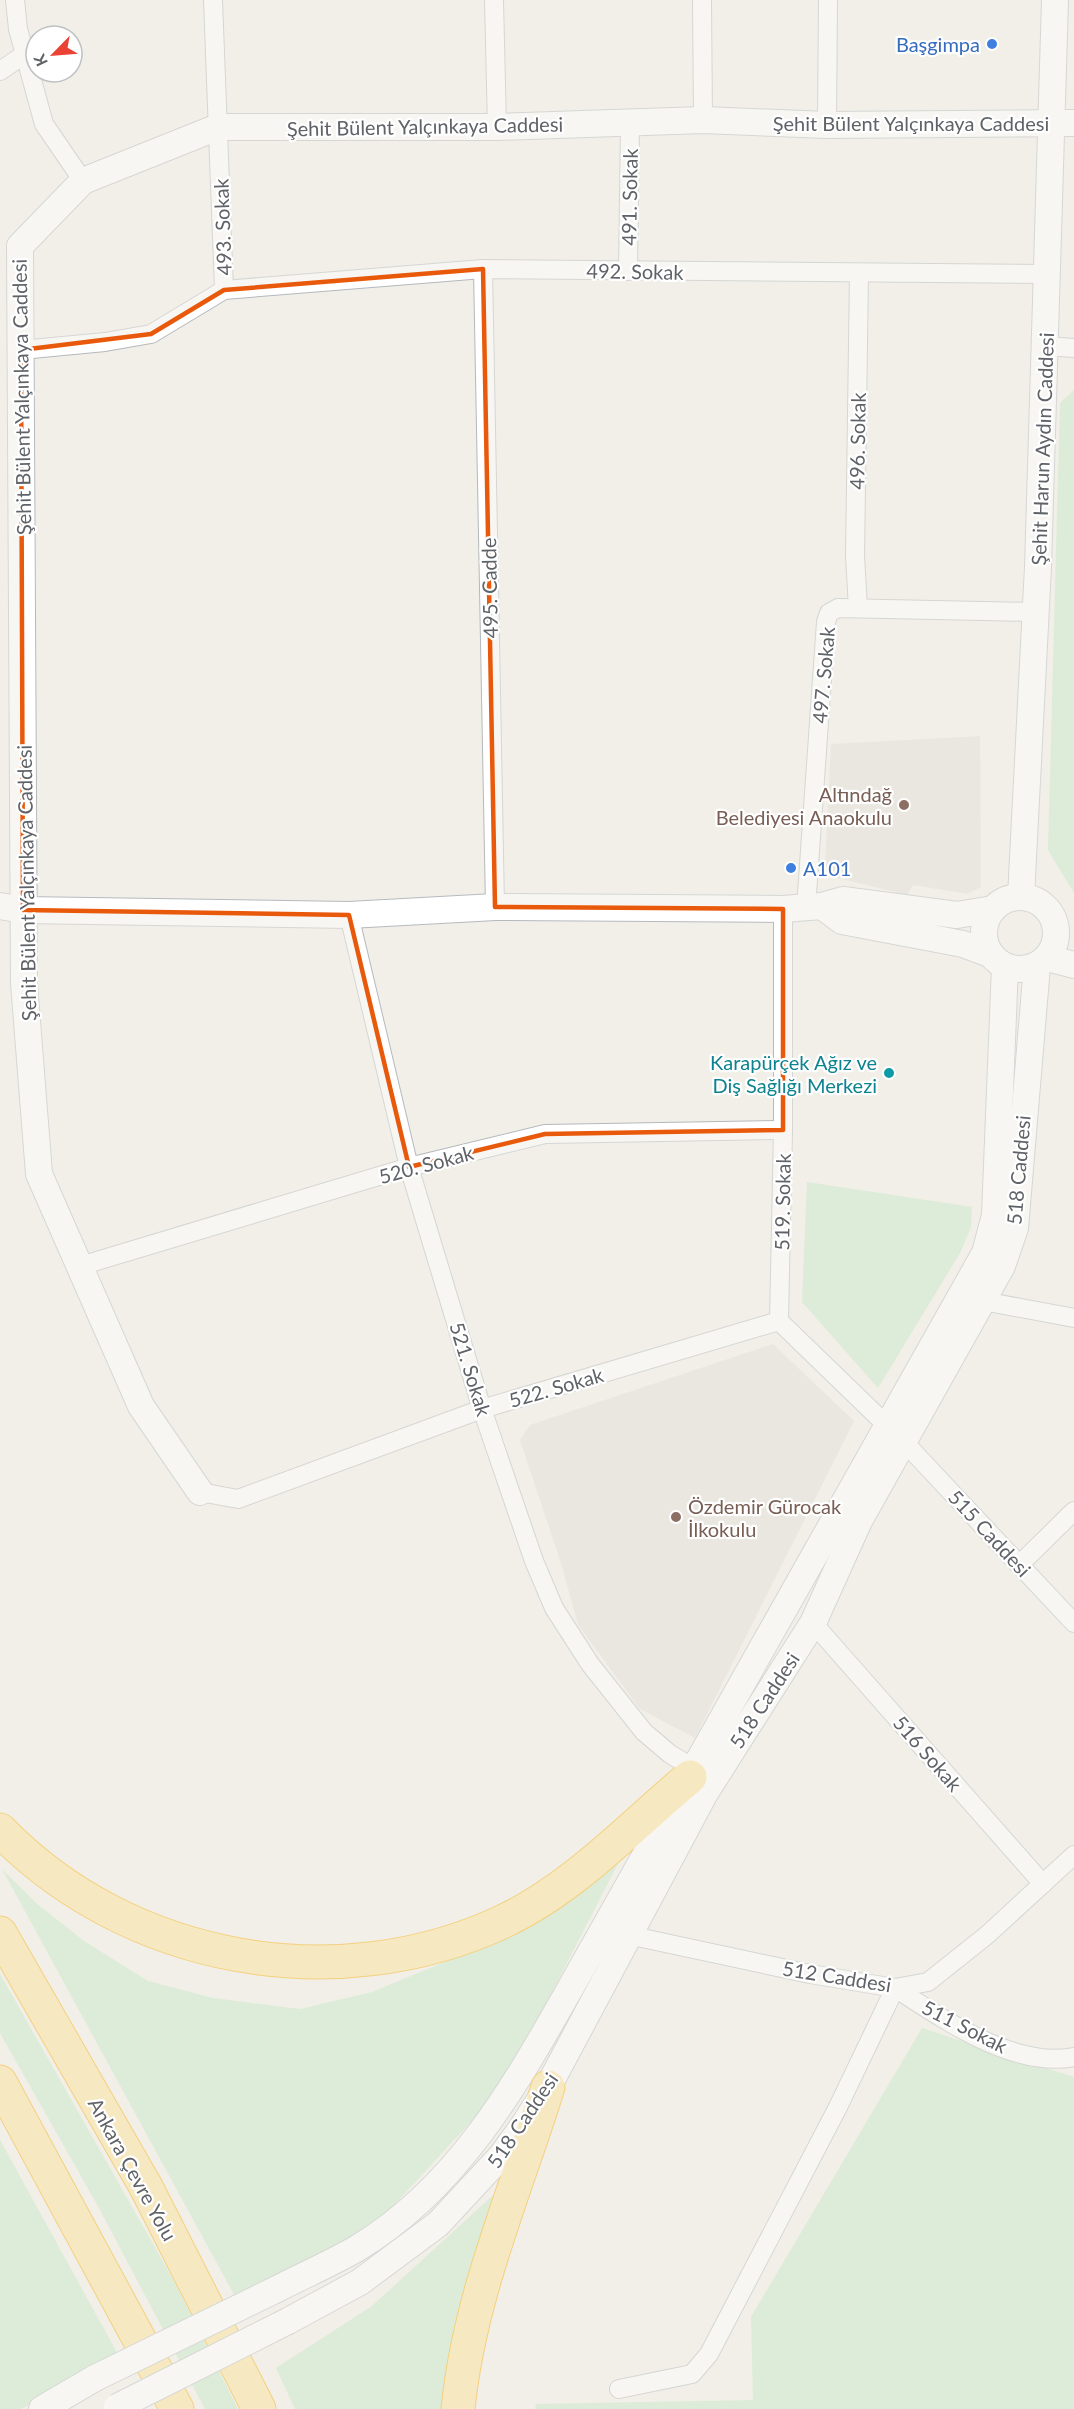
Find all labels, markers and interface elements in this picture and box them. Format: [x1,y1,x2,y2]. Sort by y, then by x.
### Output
north arrow [24,24,84,84]
place label: Başgimpa [896,32,980,56]
marker: Başgimpa [985,37,999,51]
text: K [29,51,51,70]
street label: Şehit Bülent Yalçınkaya Caddesi [773,111,1049,135]
street label: Şehit Bülent Yalçınkaya Caddesi [287,112,563,140]
street label: 491. Sokak [616,147,642,246]
street label: 493. Sokak [208,177,236,276]
street label: 492. Sokak [586,258,685,284]
street label: Şehit Bülent Yalçınkaya Caddesi [7,259,35,535]
street label: Şehit Harun Aydın Caddesi [1026,332,1058,566]
street label: 496. Sokak [844,391,870,490]
street label: 495. Cadde [476,537,502,639]
street label: 497. Sokak [807,625,839,724]
street label: Şehit Bülent Yalçınkaya Caddesi [12,745,40,1021]
place label: Altındağ Belediyesi Anaokulu [716,782,892,829]
marker: Altındağ Belediyesi Anaokulu [897,798,911,812]
place label: A101 [803,856,851,880]
marker: A101 [784,861,798,875]
place label: Karapürçek Ağız ve Diş Sağlığı Merkezi [710,1050,877,1097]
marker: Karapürçek Ağız ve Diş Sağlığı Merkezi [882,1066,896,1080]
street label: 518 Caddesi [1001,1114,1035,1226]
street label: 520. Sokak [376,1140,477,1188]
street label: 519. Sokak [769,1152,795,1251]
street label: 521. Sokak [445,1319,497,1420]
street label: 522. Sokak [506,1362,607,1412]
street label: 515 Caddesi [944,1485,1036,1581]
place label: Özdemir Gürocak İlkokulu [688,1494,842,1541]
marker: Özdemir Gürocak İlkokulu [669,1510,683,1524]
street label: 518 Caddesi [724,1647,804,1753]
street label: 516 Sokak [889,1710,968,1796]
street label: 512 Caddesi [781,1956,893,1996]
street label: 511 Sokak [918,1994,1012,2058]
street label: 518 Caddesi [481,2068,563,2172]
street label: Ankara Çevre Yolu [84,2093,182,2245]

